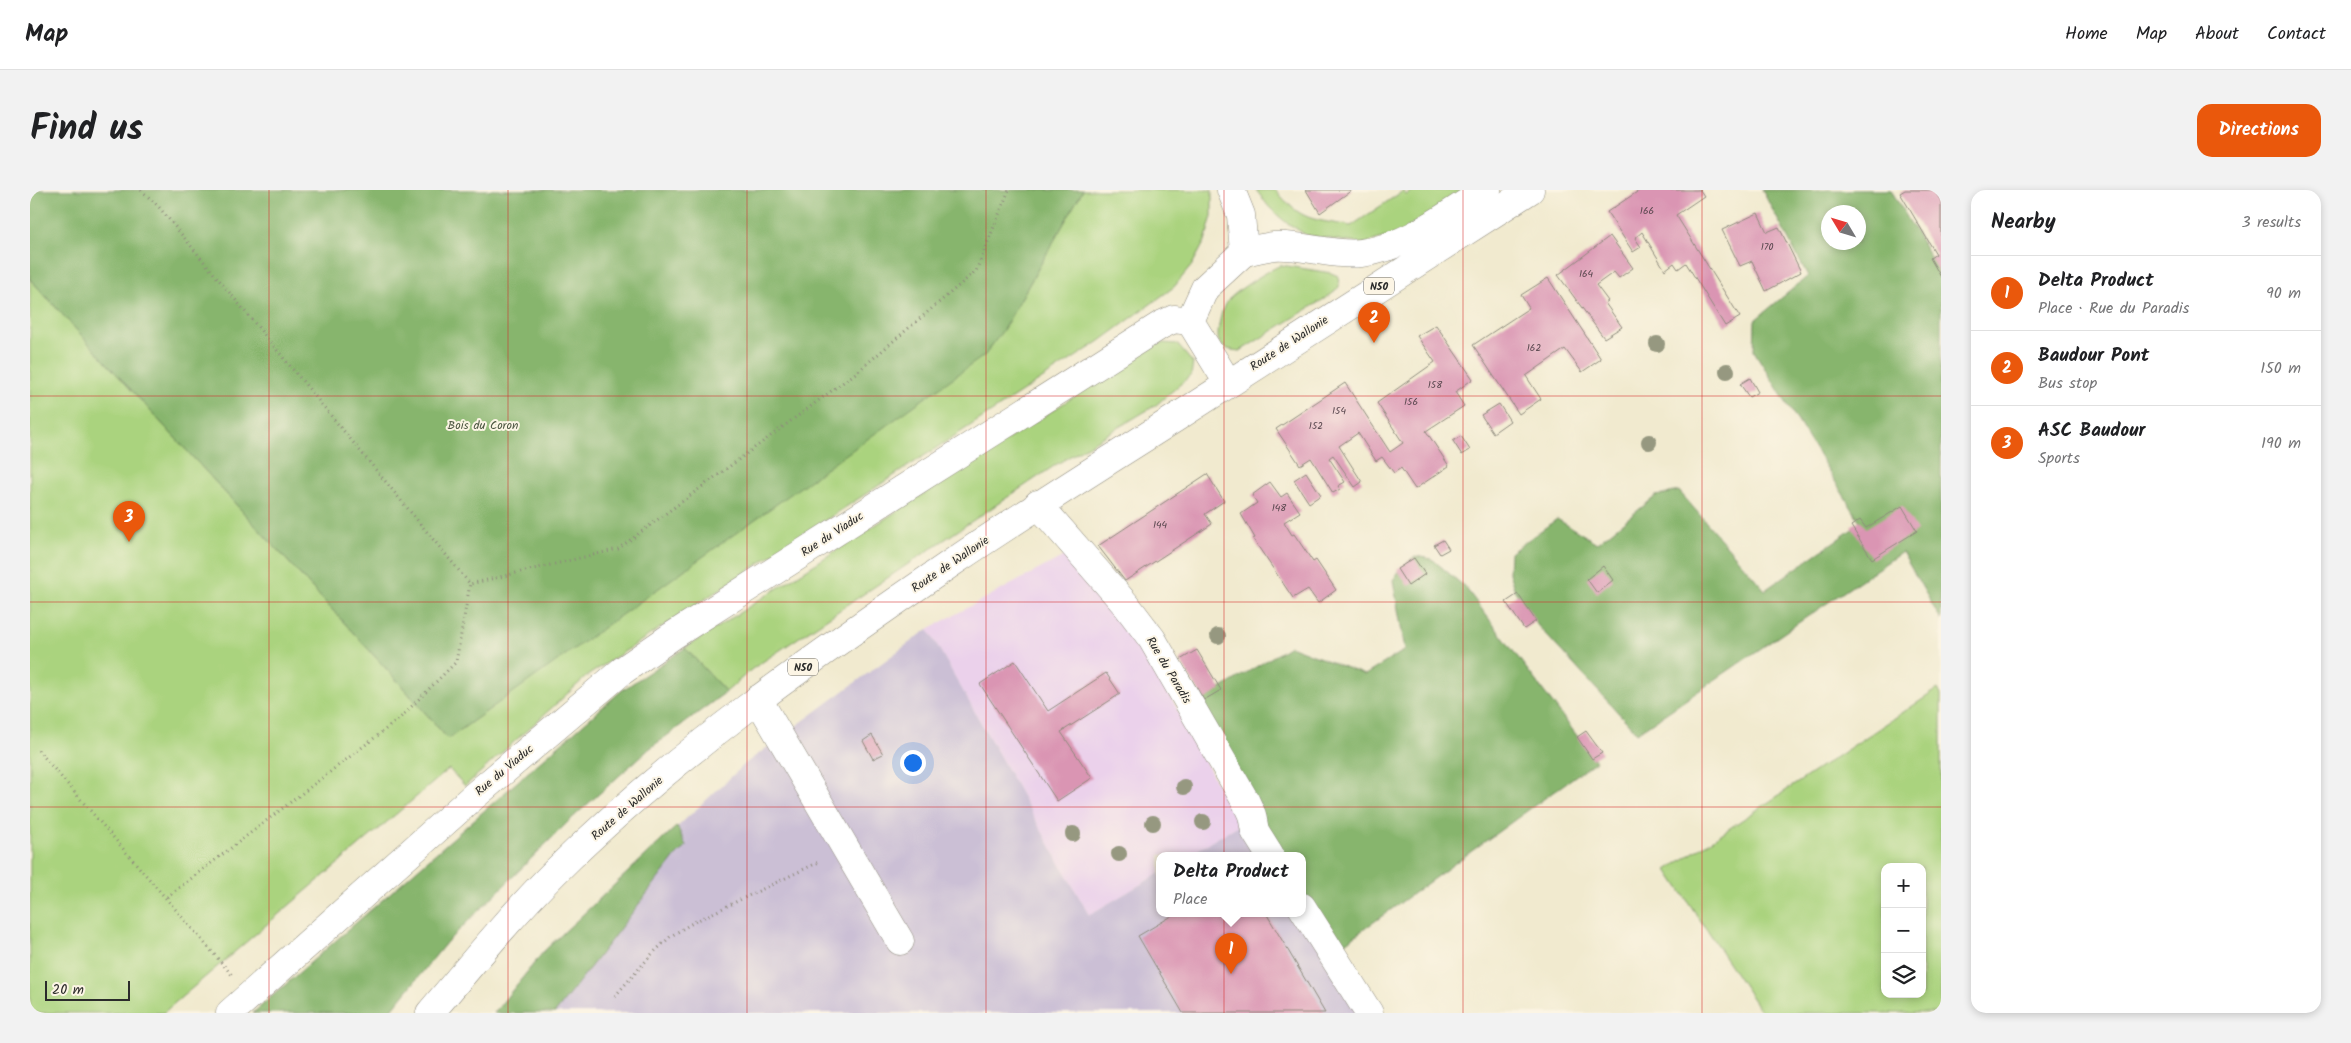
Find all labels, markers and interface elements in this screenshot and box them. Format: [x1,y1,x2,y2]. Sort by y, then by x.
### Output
text: Map [25,15,68,54]
text: Home [2065,20,2108,49]
text: Map [2136,20,2167,49]
text: About [2195,20,2239,49]
text: Contact [2267,20,2326,49]
text: Find us [30,102,143,158]
button: Directions [2197,104,2321,157]
house number: 166 [1640,203,1654,219]
north arrow [1821,205,1866,250]
text: Nearby [1991,206,2056,239]
text: 3 results [2242,210,2301,235]
house number: 170 [1761,239,1773,255]
house number: 164 [1579,266,1594,282]
text: Delta Product [2038,266,2154,296]
road number: N50 [1364,278,1394,294]
text: 1 [2005,281,2009,306]
text: 90 m [2266,281,2301,306]
text: Place · Rue du Paradis [2038,296,2189,321]
pin: 2 [1358,302,1390,343]
street label: Route de Wallonie [1246,311,1333,376]
house number: 162 [1527,340,1541,356]
text: Baudour Pont [2038,341,2149,371]
text: 2 [2002,356,2012,381]
text: 150 m [2260,356,2301,381]
text: Bus stop [2038,371,2097,396]
house number: 158 [1428,377,1443,393]
house number: 156 [1404,394,1418,410]
house number: 154 [1332,403,1346,419]
park label: Bois du Coron [448,416,518,435]
text: ASC Baudour [2038,416,2145,446]
house number: 152 [1309,418,1323,434]
text: 3 [2003,431,2011,456]
text: 190 m [2261,431,2301,456]
text: Sports [2038,446,2080,471]
house number: 148 [1272,500,1287,516]
pin: 3 [113,501,145,542]
street label: Rue du Viaduc [797,507,867,562]
house number: 144 [1153,517,1168,533]
street label: Route de Wallonie [908,531,993,598]
street label: Rue du Paradis [1141,633,1196,707]
road number: N50 [788,658,818,676]
street label: Rue du Viaduc [471,740,538,801]
your location [900,750,926,776]
street label: Route de Wallonie [587,771,668,845]
popup [1156,852,1306,917]
text: Delta Product [1173,857,1289,887]
map controls [1881,863,1926,998]
button: + [1881,863,1926,908]
text: Place [1173,887,1208,912]
button: − [1881,908,1926,953]
pin: 1 [1215,933,1247,974]
button: layers [1881,953,1926,998]
scale bar [45,978,130,1001]
text: 20 m [52,979,84,1001]

